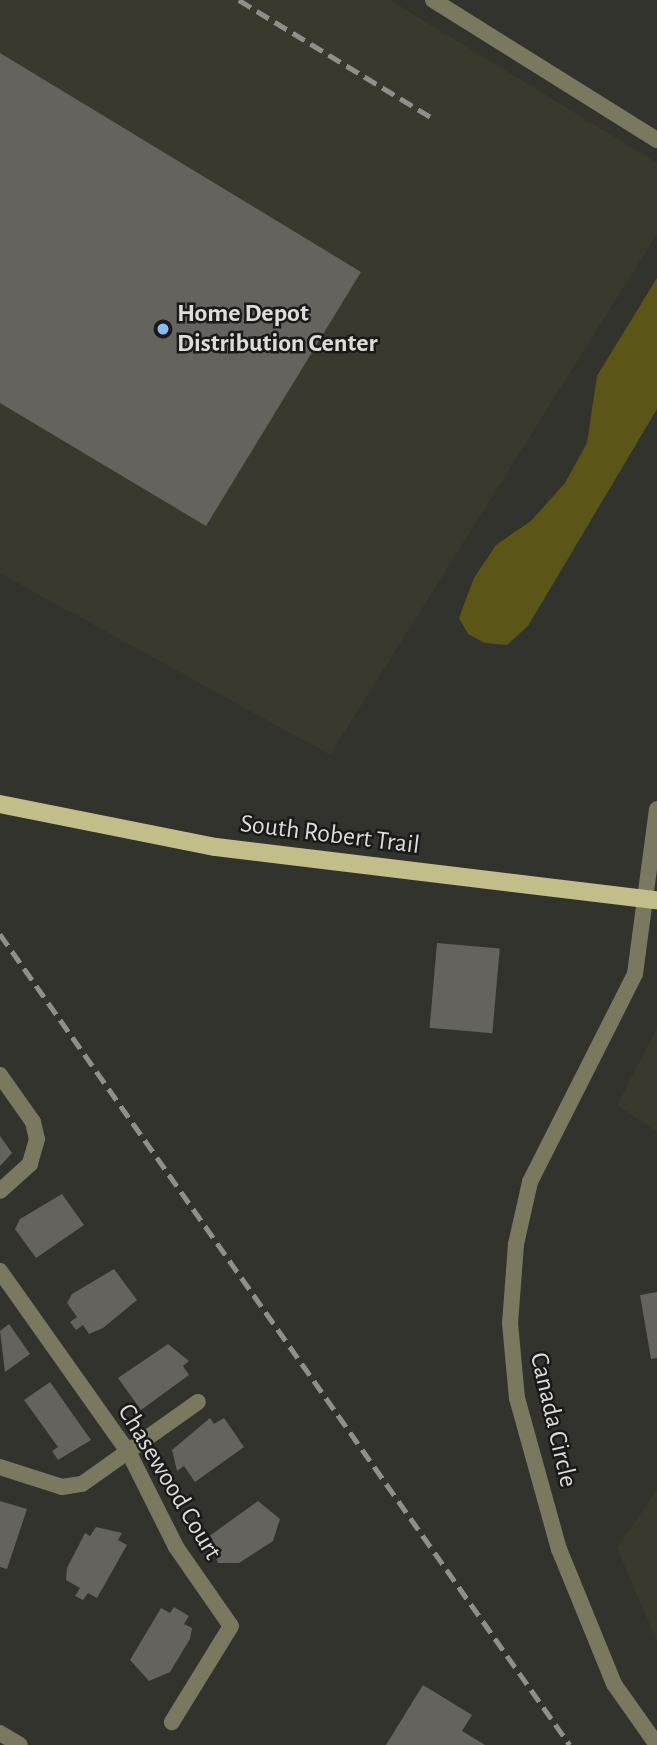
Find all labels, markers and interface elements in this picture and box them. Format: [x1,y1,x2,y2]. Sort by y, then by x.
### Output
place label: Home Depot Distribution Center [177,298,378,360]
marker: Home Depot Distribution Center [155,321,171,337]
street label: South Robert Trail [239,809,421,861]
street label: Canada Circle [522,1350,584,1490]
street label: Chasewood Court [110,1398,228,1566]

